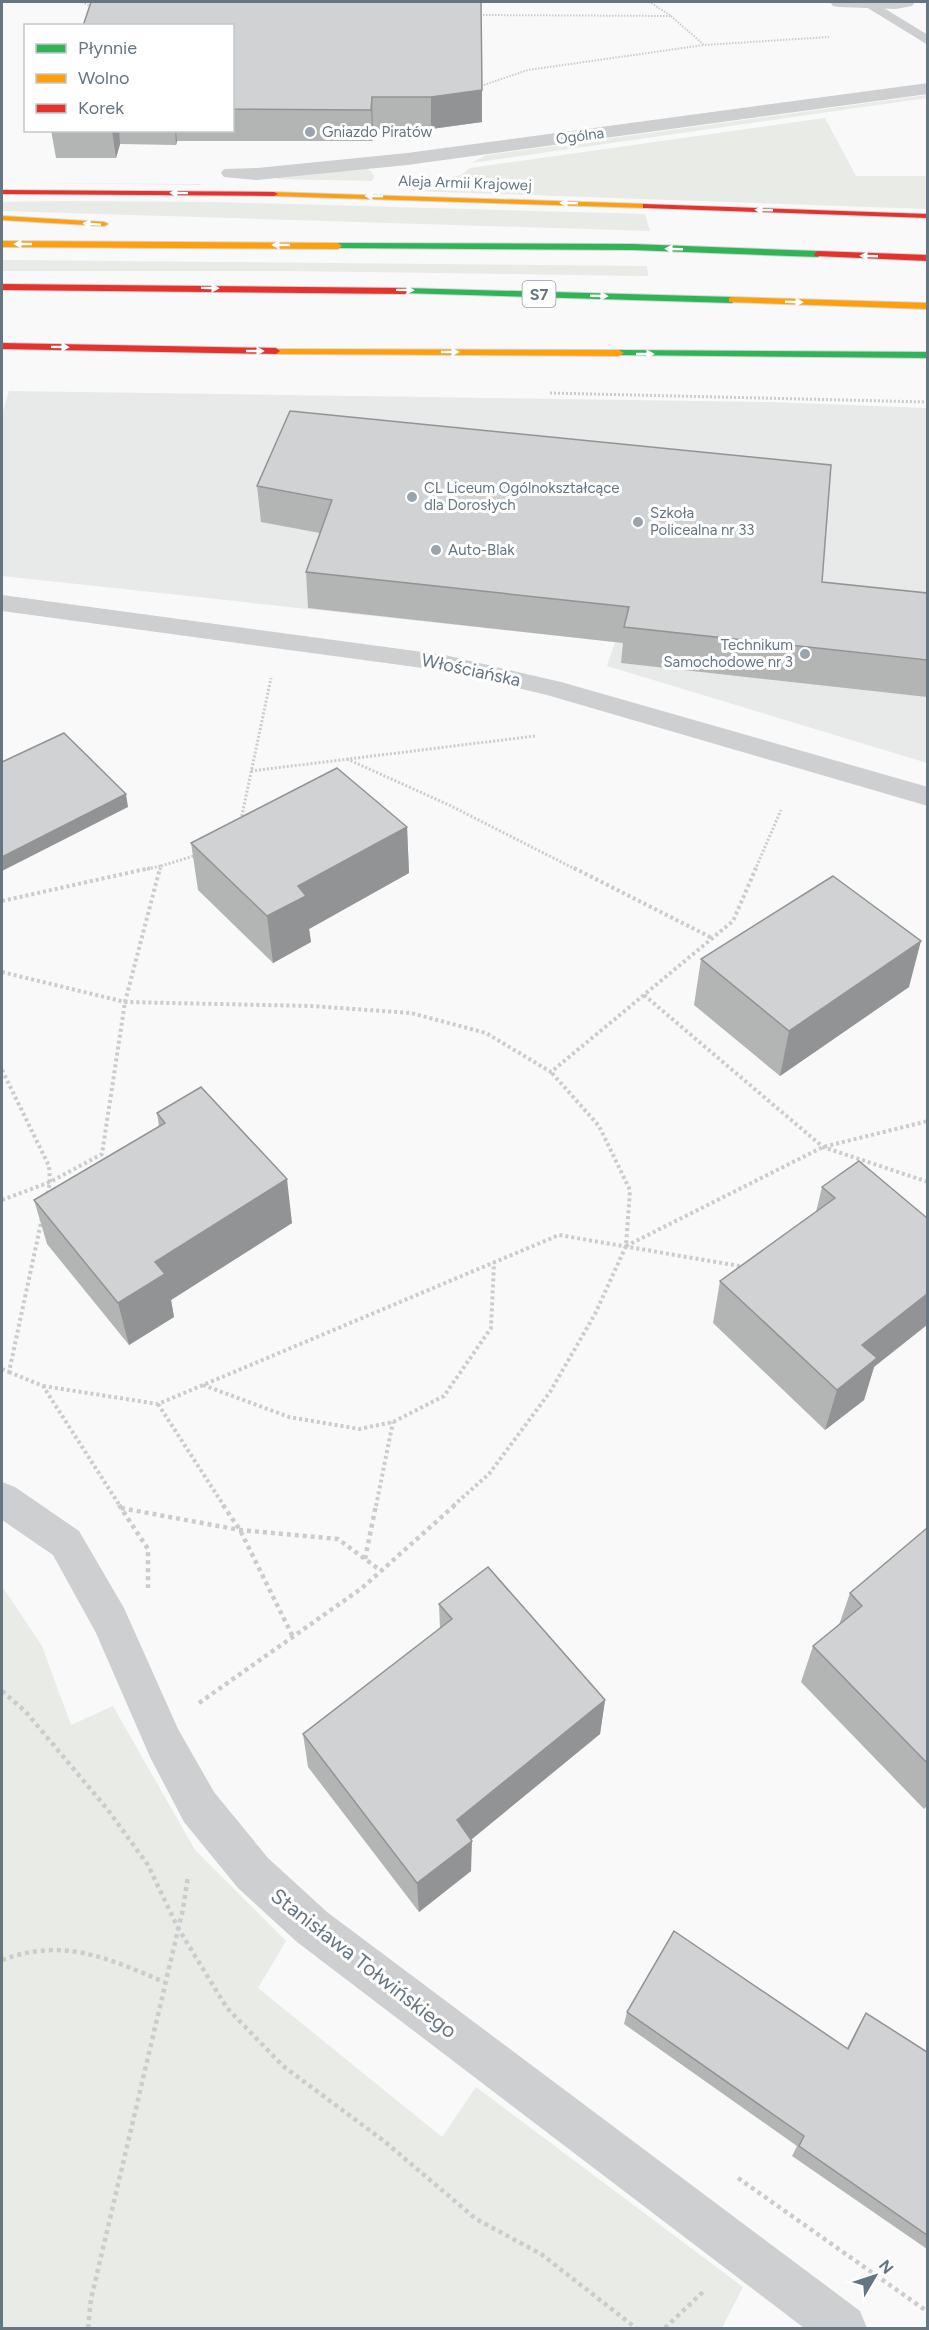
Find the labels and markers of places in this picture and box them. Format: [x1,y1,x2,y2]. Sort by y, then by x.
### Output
place label: Gniazdo Piratów [322,123,432,141]
marker: Gniazdo Piratów [303,125,317,139]
place label: CL Liceum Ogólnokształcące dla Dorosłych [424,479,619,514]
marker: CL Liceum Ogólnokształcące dla Dorosłych [405,490,419,504]
place label: Szkoła Policealna nr 33 [650,504,754,539]
marker: Szkoła Policealna nr 33 [631,515,645,529]
place label: Auto-Blak [448,541,515,559]
marker: Auto-Blak [429,543,443,557]
place label: Technikum Samochodowe nr 3 [663,636,793,671]
marker: Technikum Samochodowe nr 3 [798,647,812,661]

